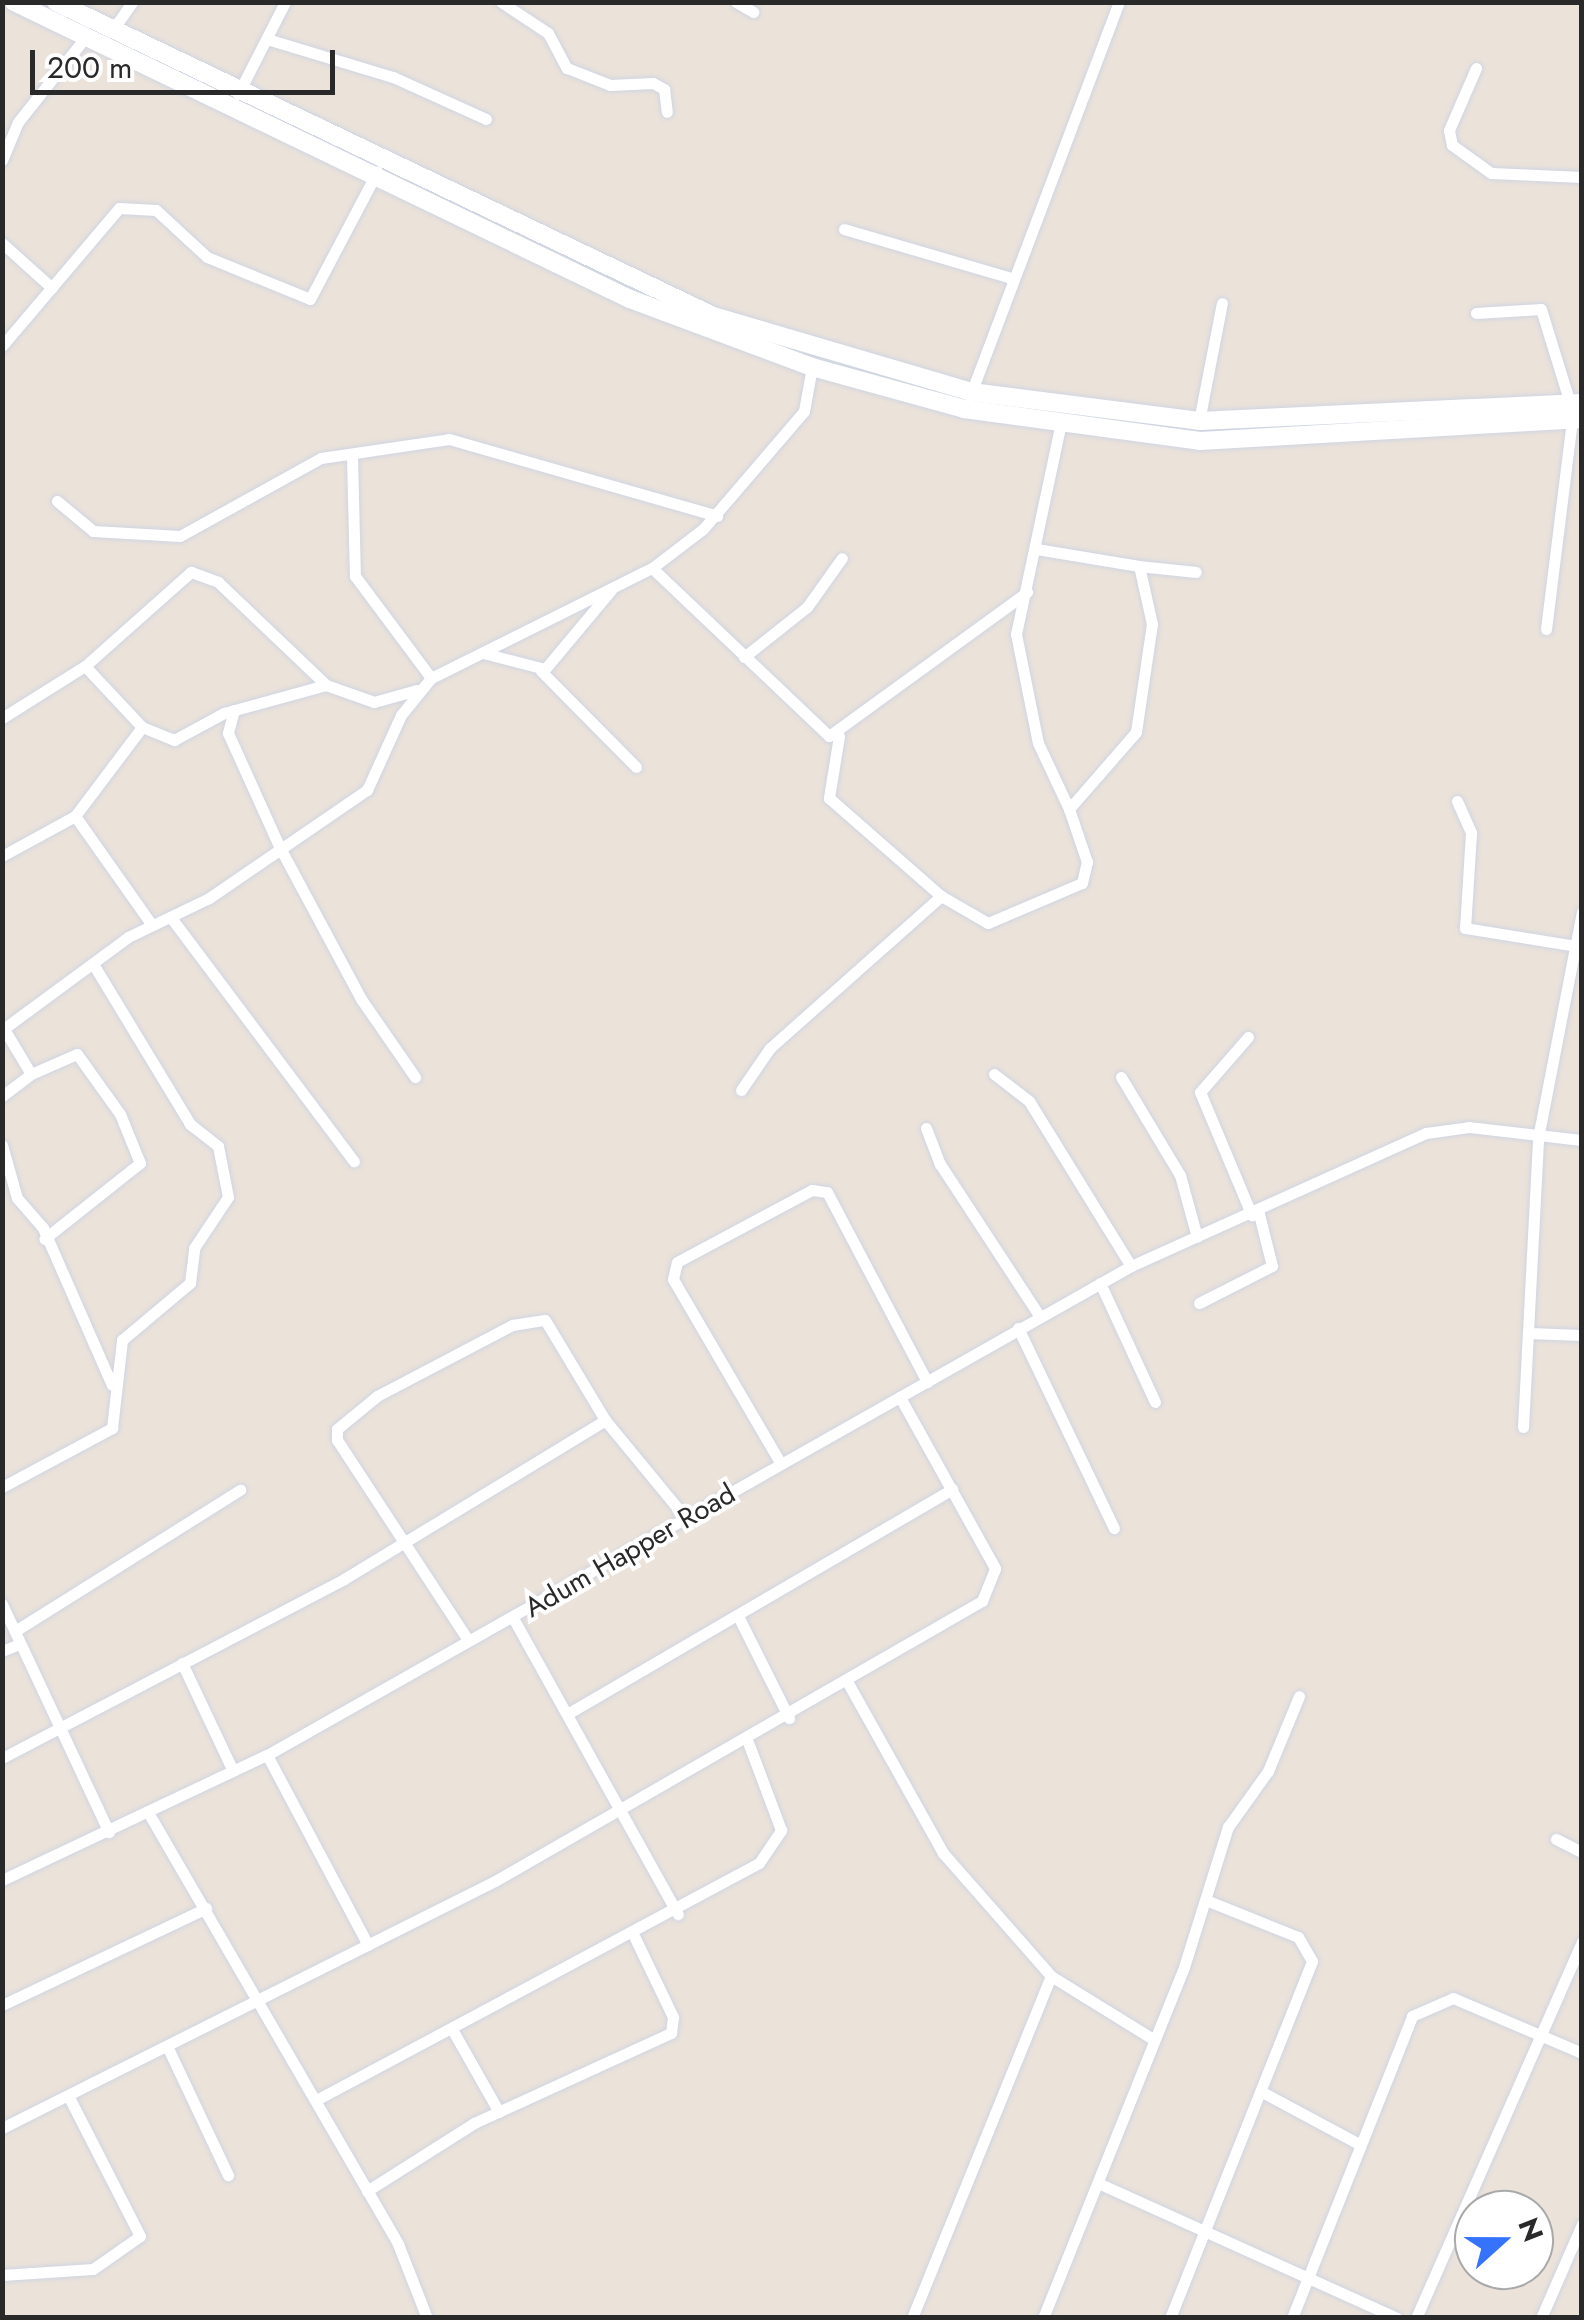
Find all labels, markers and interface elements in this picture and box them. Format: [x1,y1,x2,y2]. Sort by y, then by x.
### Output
scale bar [35,30,340,92]
text: 200 m [47,46,132,89]
street label: Adum Happer Road [519,1477,741,1625]
north arrow [1454,2190,1554,2290]
text: N [1507,2212,1554,2248]

